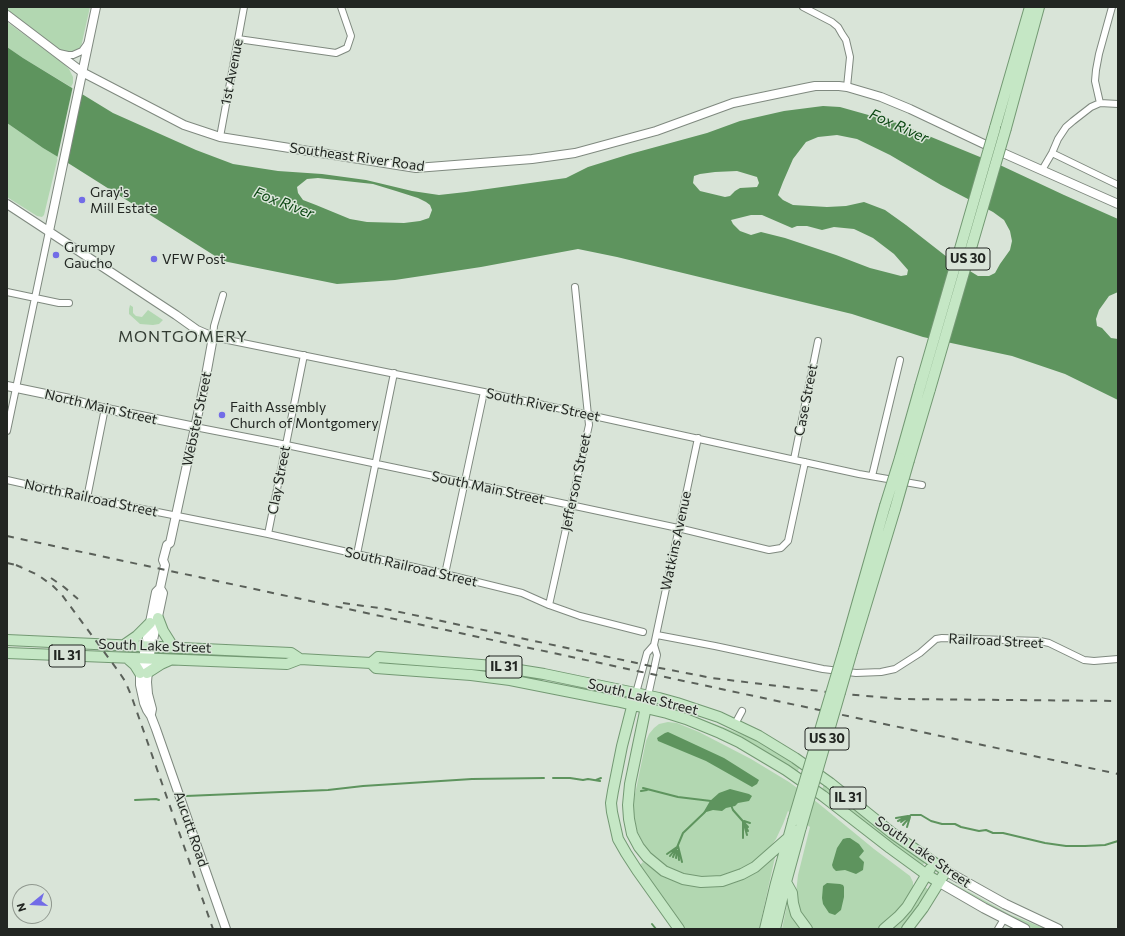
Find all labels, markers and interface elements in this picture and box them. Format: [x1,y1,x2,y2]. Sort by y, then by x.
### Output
street label: 1st Avenue [217,37,247,107]
water label: Fox River [866,105,932,147]
street label: Southeast River Road [289,139,425,175]
water label: Fox River [251,183,317,223]
place label: Gray's Mill Estate [90,184,157,216]
marker: Gray's Mill Estate [77,195,87,205]
place label: Grumpy Gaucho [64,239,115,272]
road number: US 30 [946,248,990,270]
marker: Grumpy Gaucho [51,250,61,260]
place label: VFW Post [162,251,225,267]
marker: VFW Post [149,254,159,264]
district label: MONTGOMERY [118,327,248,347]
street label: Case Street [791,363,821,437]
street label: Webster Street [179,370,215,468]
street label: South River Street [485,385,601,425]
street label: North Main Street [43,386,159,428]
place label: Faith Assembly Church of Montgomery [230,399,379,432]
marker: Faith Assembly Church of Montgomery [217,410,227,420]
street label: Jefferson Street [557,432,595,532]
street label: Clay Street [264,444,294,516]
street label: South Main Street [430,468,546,508]
street label: North Railroad Street [23,476,159,520]
street label: Watkins Avenue [657,490,695,592]
street label: South Railroad Street [343,544,479,590]
street label: Railroad Street [948,630,1044,652]
street label: South Lake Street [98,636,212,656]
road number: IL 31 [49,645,85,667]
road number: IL 31 [486,656,522,678]
street label: South Lake Street [586,675,700,719]
road number: US 30 [805,728,849,750]
road number: IL 31 [830,787,866,809]
street label: Aucutt Road [170,789,212,869]
street label: South Lake Street [872,813,974,891]
north arrow [12,884,52,924]
text: N [14,902,29,914]

